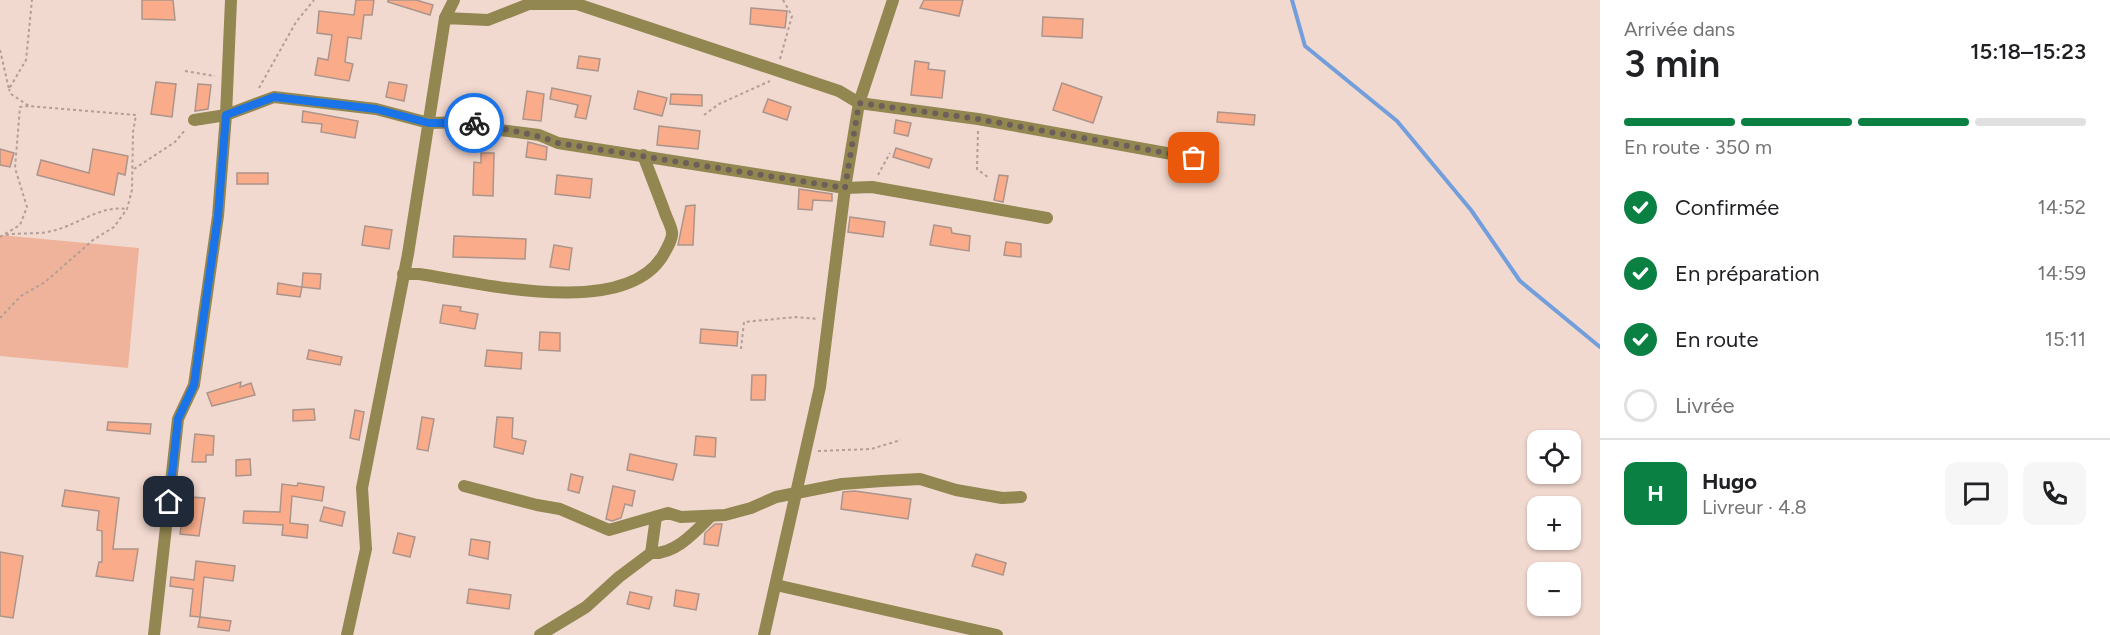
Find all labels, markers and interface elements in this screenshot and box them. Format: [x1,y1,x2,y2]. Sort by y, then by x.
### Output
text: Arrivée dans [1624,17,1735,41]
text: 15:18–15:23 [1970,38,2086,65]
text: 3 min [1624,40,1720,87]
courier [444,93,504,153]
icon: bike [458,107,491,140]
pin [1168,132,1219,183]
text: En route · 350 m [1624,135,1772,159]
icon: bag [1177,141,1210,174]
icon: check [1624,191,1657,224]
text: Confirmée [1675,194,1779,221]
text: 14:52 [2038,195,2086,219]
icon: check [1624,257,1657,290]
text: En préparation [1675,260,1820,287]
text: 14:59 [2037,261,2086,285]
icon: check [1624,323,1657,356]
text: En route [1675,326,1758,353]
text: 15:11 [2045,327,2086,351]
text: Livrée [1675,392,1734,419]
map controls [1527,430,1581,616]
button: locate [1527,430,1581,484]
button: chat [1945,462,2008,525]
button: phone [2023,462,2086,525]
text: Hugo [1702,468,1757,495]
pin [143,476,194,527]
text: H [1647,480,1664,507]
icon: home [152,485,185,518]
text: Livreur · 4.8 [1702,495,1807,519]
button: + [1527,496,1581,550]
button: − [1527,562,1581,616]

